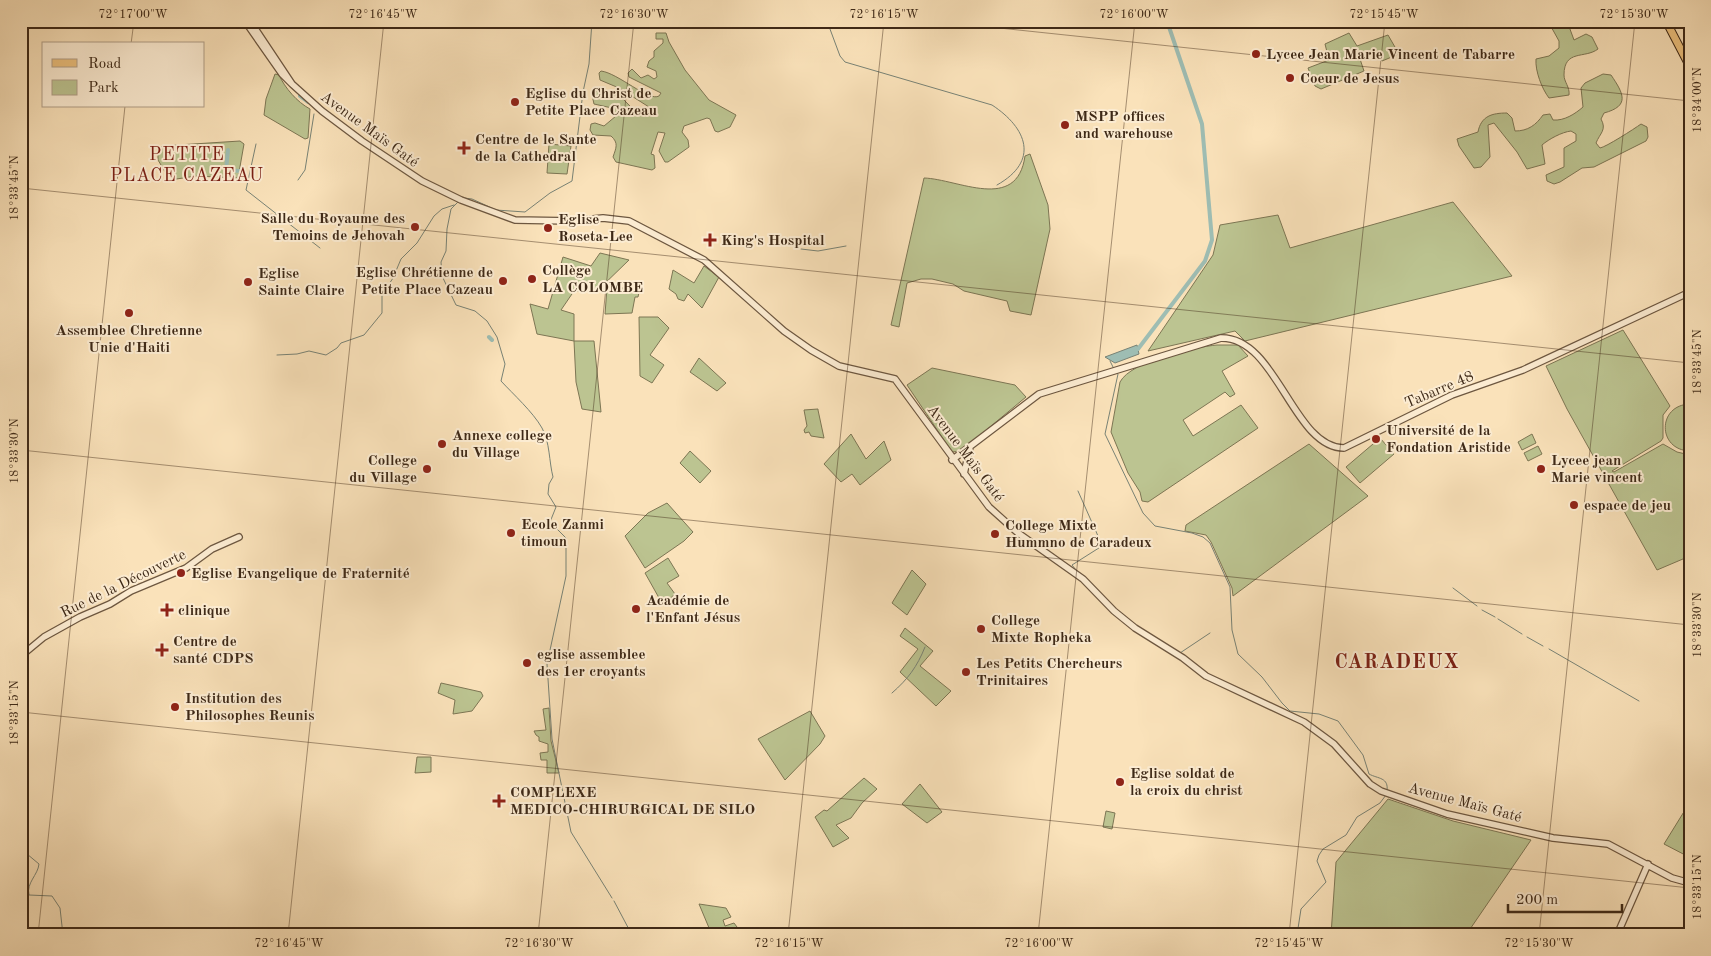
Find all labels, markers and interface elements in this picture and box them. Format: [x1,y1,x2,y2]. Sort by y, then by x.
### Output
text: 72°16'45"W [348,8,418,21]
text: 72°16'15"W [849,8,919,21]
text: 72°15'45"W [1349,8,1419,21]
text: 72°15'30"W [1599,8,1669,21]
text: 72°17'00"W [98,9,168,21]
text: 72°16'30"W [599,9,669,21]
text: 72°16'00"W [1099,9,1169,21]
legend [42,42,205,108]
marker: Lycee Jean Marie Vincent de Tabarre [1250,48,1262,60]
place label: Lycee Jean Marie Vincent de Tabarre [1266,48,1515,63]
text: Road [88,57,122,72]
text: 18°34'00"N [1692,67,1704,133]
marker: Coeur de Jesus [1284,72,1296,84]
place label: Coeur de Jesus [1300,72,1399,87]
text: Park [88,81,119,96]
place label: Eglise du Christ de Petite Place Cazeau [525,87,657,119]
street label: Avenue Maïs Gaté [317,90,421,171]
marker: Eglise du Christ de Petite Place Cazeau [509,96,521,108]
place label: MSPP offices and warehouse [1075,110,1173,142]
marker: MSPP offices and warehouse [1059,119,1071,131]
place label: Centre de le Sante de la Cathedral [475,133,597,165]
marker: Centre de le Sante de la Cathedral [457,141,471,155]
district label: PETITE PLACE CAZEAU [110,146,264,185]
text: 18°33'45"N [8,155,21,221]
place label: Salle du Royaume des Temoins de Jehovah [260,212,405,244]
place label: Eglise Roseta-Lee [558,213,633,245]
marker: Salle du Royaume des Temoins de Jehovah [409,221,421,233]
marker: Eglise Roseta-Lee [542,222,554,234]
marker: King's Hospital [703,233,717,247]
place label: King's Hospital [721,234,825,249]
place label: Collège LA COLOMBE [542,264,643,296]
place label: Eglise Chrétienne de Petite Place Cazeau [356,266,493,298]
place label: Eglise Sainte Claire [258,267,345,299]
marker: Collège LA COLOMBE [526,273,538,285]
marker: Eglise Chrétienne de Petite Place Cazeau [497,275,509,287]
marker: Eglise Sainte Claire [242,276,254,288]
marker: Assemblee Chretienne Unie d'Haiti [123,307,135,319]
place label: Assemblee Chretienne Unie d'Haiti [56,324,202,356]
text: 18°33'45"N [1691,329,1704,395]
street label: Tabarre 48 [1403,369,1476,412]
street label: Avenue Maïs Gaté [924,403,1006,505]
text: 18°33'30"N [9,418,21,484]
place label: Université de la Fondation Aristide [1386,424,1511,456]
place label: Annexe college du Village [452,429,552,461]
marker: Université de la Fondation Aristide [1370,433,1382,445]
marker: Annexe college du Village [436,438,448,450]
place label: College du Village [349,454,417,486]
place label: Lycee jean Marie vincent [1551,454,1643,486]
marker: College du Village [421,463,433,475]
marker: Lycee jean Marie vincent [1535,463,1547,475]
marker: espace de jeu [1568,499,1580,511]
place label: espace de jeu [1584,499,1671,514]
place label: Ecole Zanmi timoun [521,518,604,550]
place label: College Mixte Hummno de Caradeux [1005,519,1152,551]
marker: Ecole Zanmi timoun [505,527,517,539]
marker: College Mixte Hummno de Caradeux [989,528,1001,540]
street label: Rue de la Découverte [59,547,189,621]
marker: Eglise Evangelique de Fraternité [175,567,187,579]
place label: Eglise Evangelique de Fraternité [191,567,410,582]
text: 18°33'30"N [1692,592,1704,658]
place label: Académie de l'Enfant Jésus [646,594,740,626]
marker: clinique [160,603,174,617]
marker: Académie de l'Enfant Jésus [630,603,642,615]
place label: clinique [178,604,230,619]
place label: College Mixte Ropheka [991,614,1092,646]
marker: College Mixte Ropheka [975,623,987,635]
place label: Centre de santé CDPS [173,635,254,667]
marker: Centre de santé CDPS [155,643,169,657]
place label: eglise assemblee des 1er croyants [537,648,646,680]
district label: CARADEUX [1334,653,1460,673]
marker: eglise assemblee des 1er croyants [521,657,533,669]
place label: Les Petits Chercheurs Trinitaires [976,657,1122,689]
marker: Les Petits Chercheurs Trinitaires [960,666,972,678]
text: 18°33'15"N [8,680,21,746]
place label: Institution des Philosophes Reunis [185,692,314,724]
marker: Institution des Philosophes Reunis [169,701,181,713]
place label: Eglise soldat de la croix du christ [1130,767,1243,799]
marker: Eglise soldat de la croix du christ [1114,776,1126,788]
street label: Avenue Maïs Gaté [1406,781,1523,826]
place label: COMPLEXE MEDICO-CHIRURGICAL DE SILO [510,786,755,818]
marker: COMPLEXE MEDICO-CHIRURGICAL DE SILO [492,794,506,808]
text: 18°33'15"N [1691,854,1704,920]
scale bar [1508,881,1622,913]
text: 200 m [1516,893,1558,908]
text: 72°16'45"W [254,937,324,950]
text: 72°16'15"W [754,937,824,950]
text: 72°15'45"W [1254,937,1324,950]
text: 72°15'30"W [1504,937,1574,950]
text: 72°16'30"W [504,938,574,950]
text: 72°16'00"W [1004,938,1074,950]

